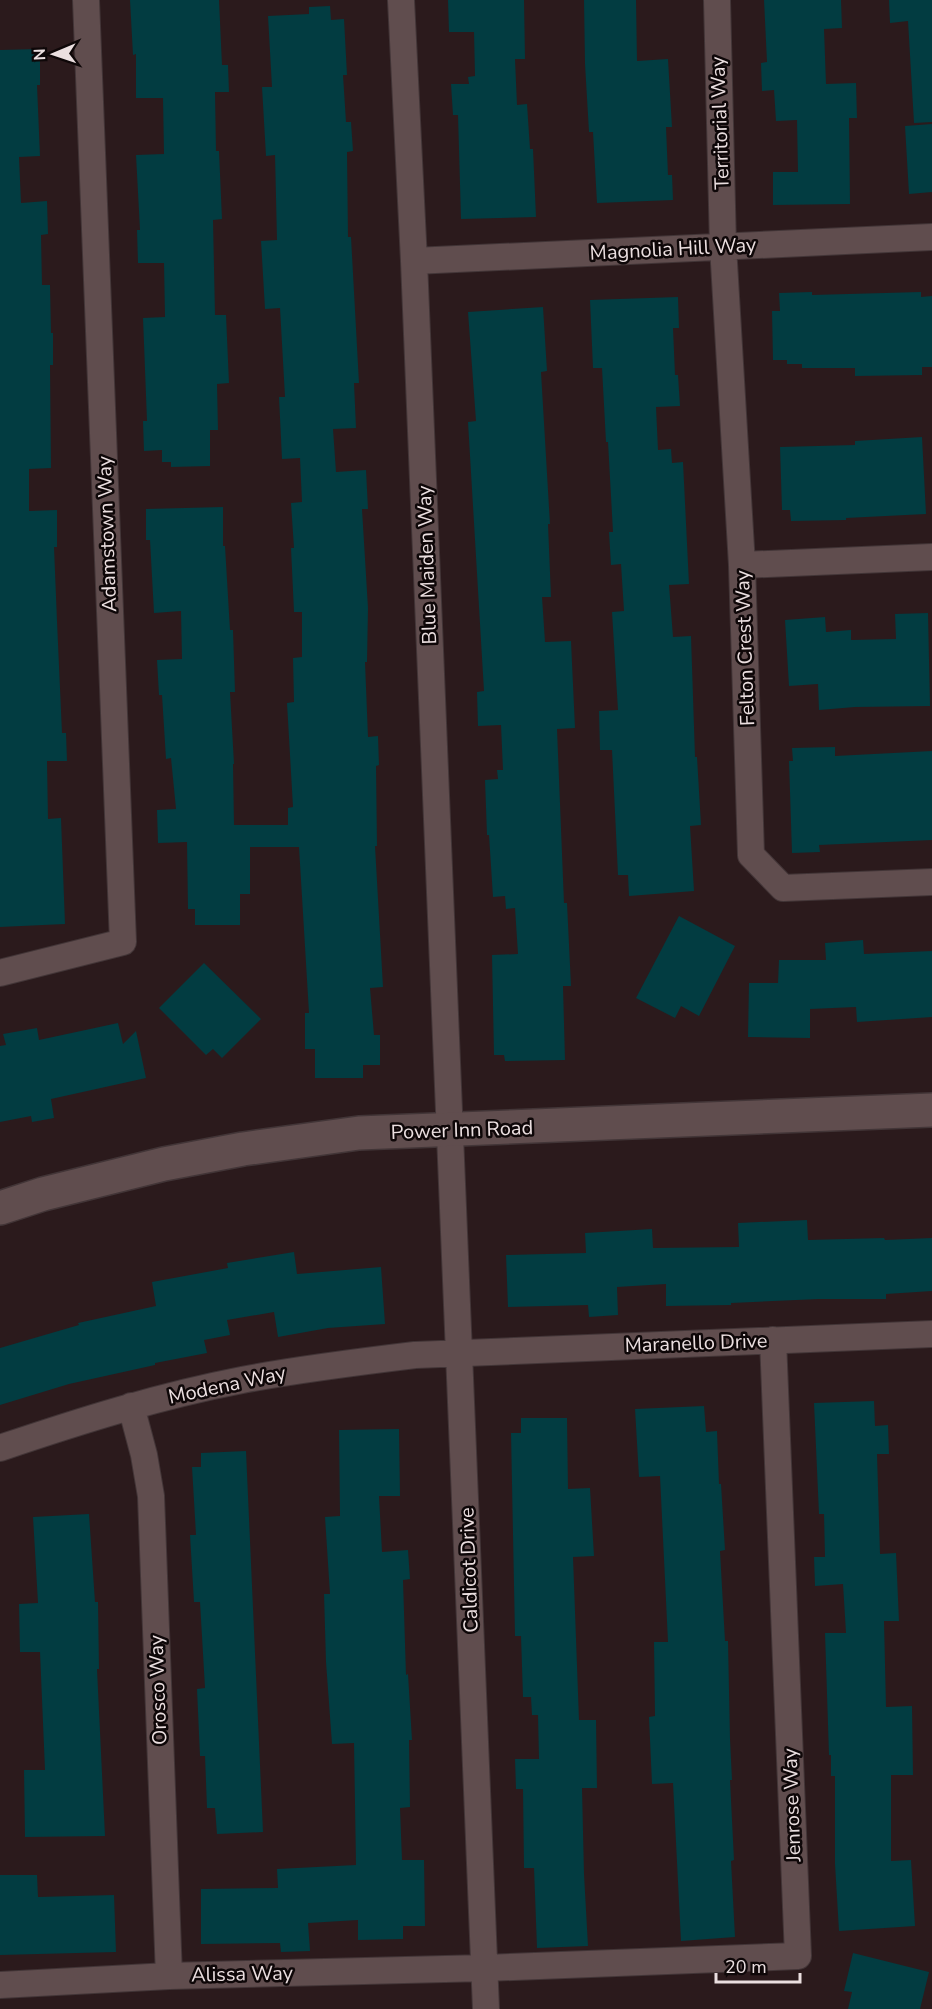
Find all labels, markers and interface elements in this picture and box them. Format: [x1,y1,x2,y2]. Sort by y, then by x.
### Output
north arrow [24,24,84,84]
text: N [29,48,51,61]
street label: Territorial Way [704,55,736,190]
street label: Magnolia Hill Way [589,231,758,267]
street label: Adamstown Way [91,455,123,613]
street label: Blue Maiden Way [411,484,443,645]
street label: Felton Crest Way [729,569,761,726]
street label: Power Inn Road [390,1114,534,1146]
street label: Maranello Drive [624,1327,768,1359]
street label: Modena Way [166,1359,289,1411]
street label: Caldicot Drive [453,1507,485,1633]
street label: Orosco Way [143,1634,173,1745]
street label: Jenrose Way [776,1747,808,1863]
scale bar [716,1946,800,1984]
text: 20 m [725,1955,767,1979]
street label: Alissa Way [191,1960,294,1988]

